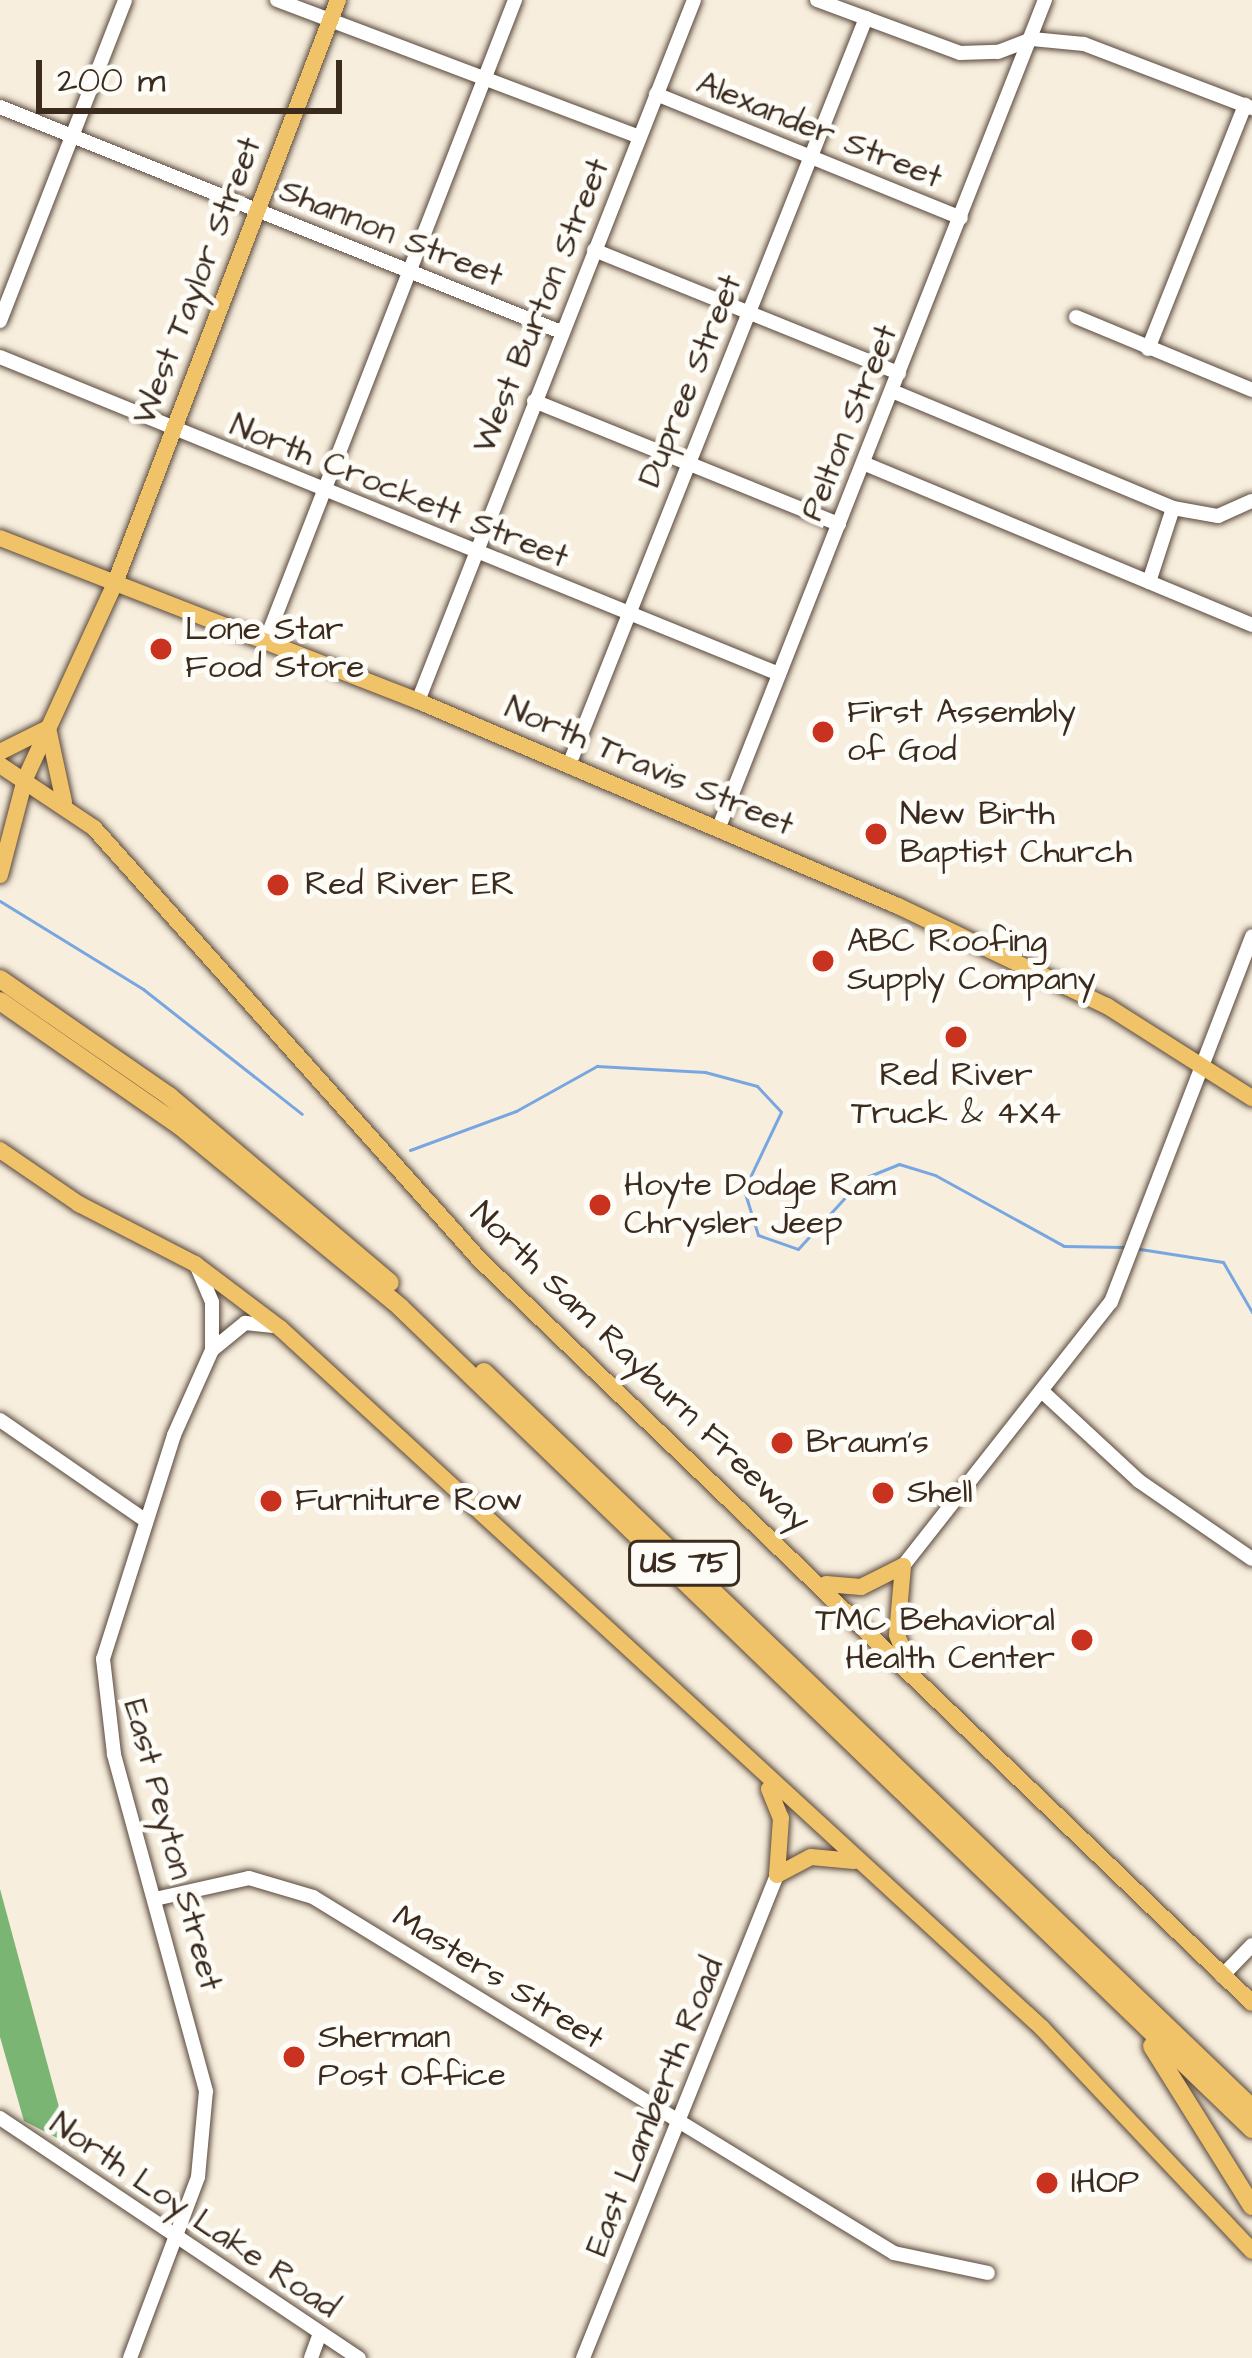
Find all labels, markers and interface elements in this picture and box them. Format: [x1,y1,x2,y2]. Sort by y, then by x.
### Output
scale bar [42,36,348,110]
text: 200 m [57,55,165,106]
street label: Alexander Street [691,64,947,198]
street label: West Taylor Street [125,132,271,430]
street label: West Burton Street [465,153,619,459]
street label: Shannon Street [274,171,508,297]
street label: Dupree Street [630,269,752,493]
street label: Pelton Street [793,319,907,527]
street label: North Crockett Street [224,406,574,578]
place label: Lone Star Food Store [185,610,364,688]
marker: Lone Star Food Store [148,636,174,662]
street label: North Travis Street [499,688,799,846]
place label: First Assembly of God [847,693,1076,771]
marker: First Assembly of God [810,719,836,745]
place label: New Birth Baptist Church [900,795,1132,873]
marker: New Birth Baptist Church [863,821,889,847]
place label: Red River ER [305,865,514,905]
marker: Red River ER [262,869,294,901]
place label: ABC Roofing Supply Company [847,922,1096,1000]
marker: ABC Roofing Supply Company [810,948,836,974]
marker: Red River Truck & 4X4 [943,1024,969,1050]
place label: Red River Truck & 4X4 [851,1056,1061,1134]
place label: Hoyte Dodge Ram Chrysler Jeep [624,1166,896,1244]
marker: Hoyte Dodge Ram Chrysler Jeep [587,1192,613,1218]
street label: North Sam Rayburn Freeway [462,1194,818,1540]
place label: Braum's [806,1423,929,1463]
marker: Braum's [769,1430,795,1456]
place label: Shell [907,1473,973,1513]
marker: Shell [870,1480,896,1506]
place label: Furniture Row [295,1481,522,1521]
marker: Furniture Row [258,1488,284,1514]
road number: US 75 [627,1539,741,1587]
place label: TMC Behavioral Health Center [815,1601,1055,1679]
marker: TMC Behavioral Health Center [1066,1624,1098,1656]
street label: East Peyton Street [114,1695,230,1995]
street label: Masters Street [385,1897,611,2059]
street label: East Lamberth Road [577,1952,733,2262]
place label: Sherman Post Office [318,2018,506,2096]
marker: Sherman Post Office [281,2044,307,2070]
street label: North Loy Lake Road [42,2105,346,2327]
place label: IHOP [1071,2163,1139,2203]
marker: IHOP [1034,2170,1060,2196]

